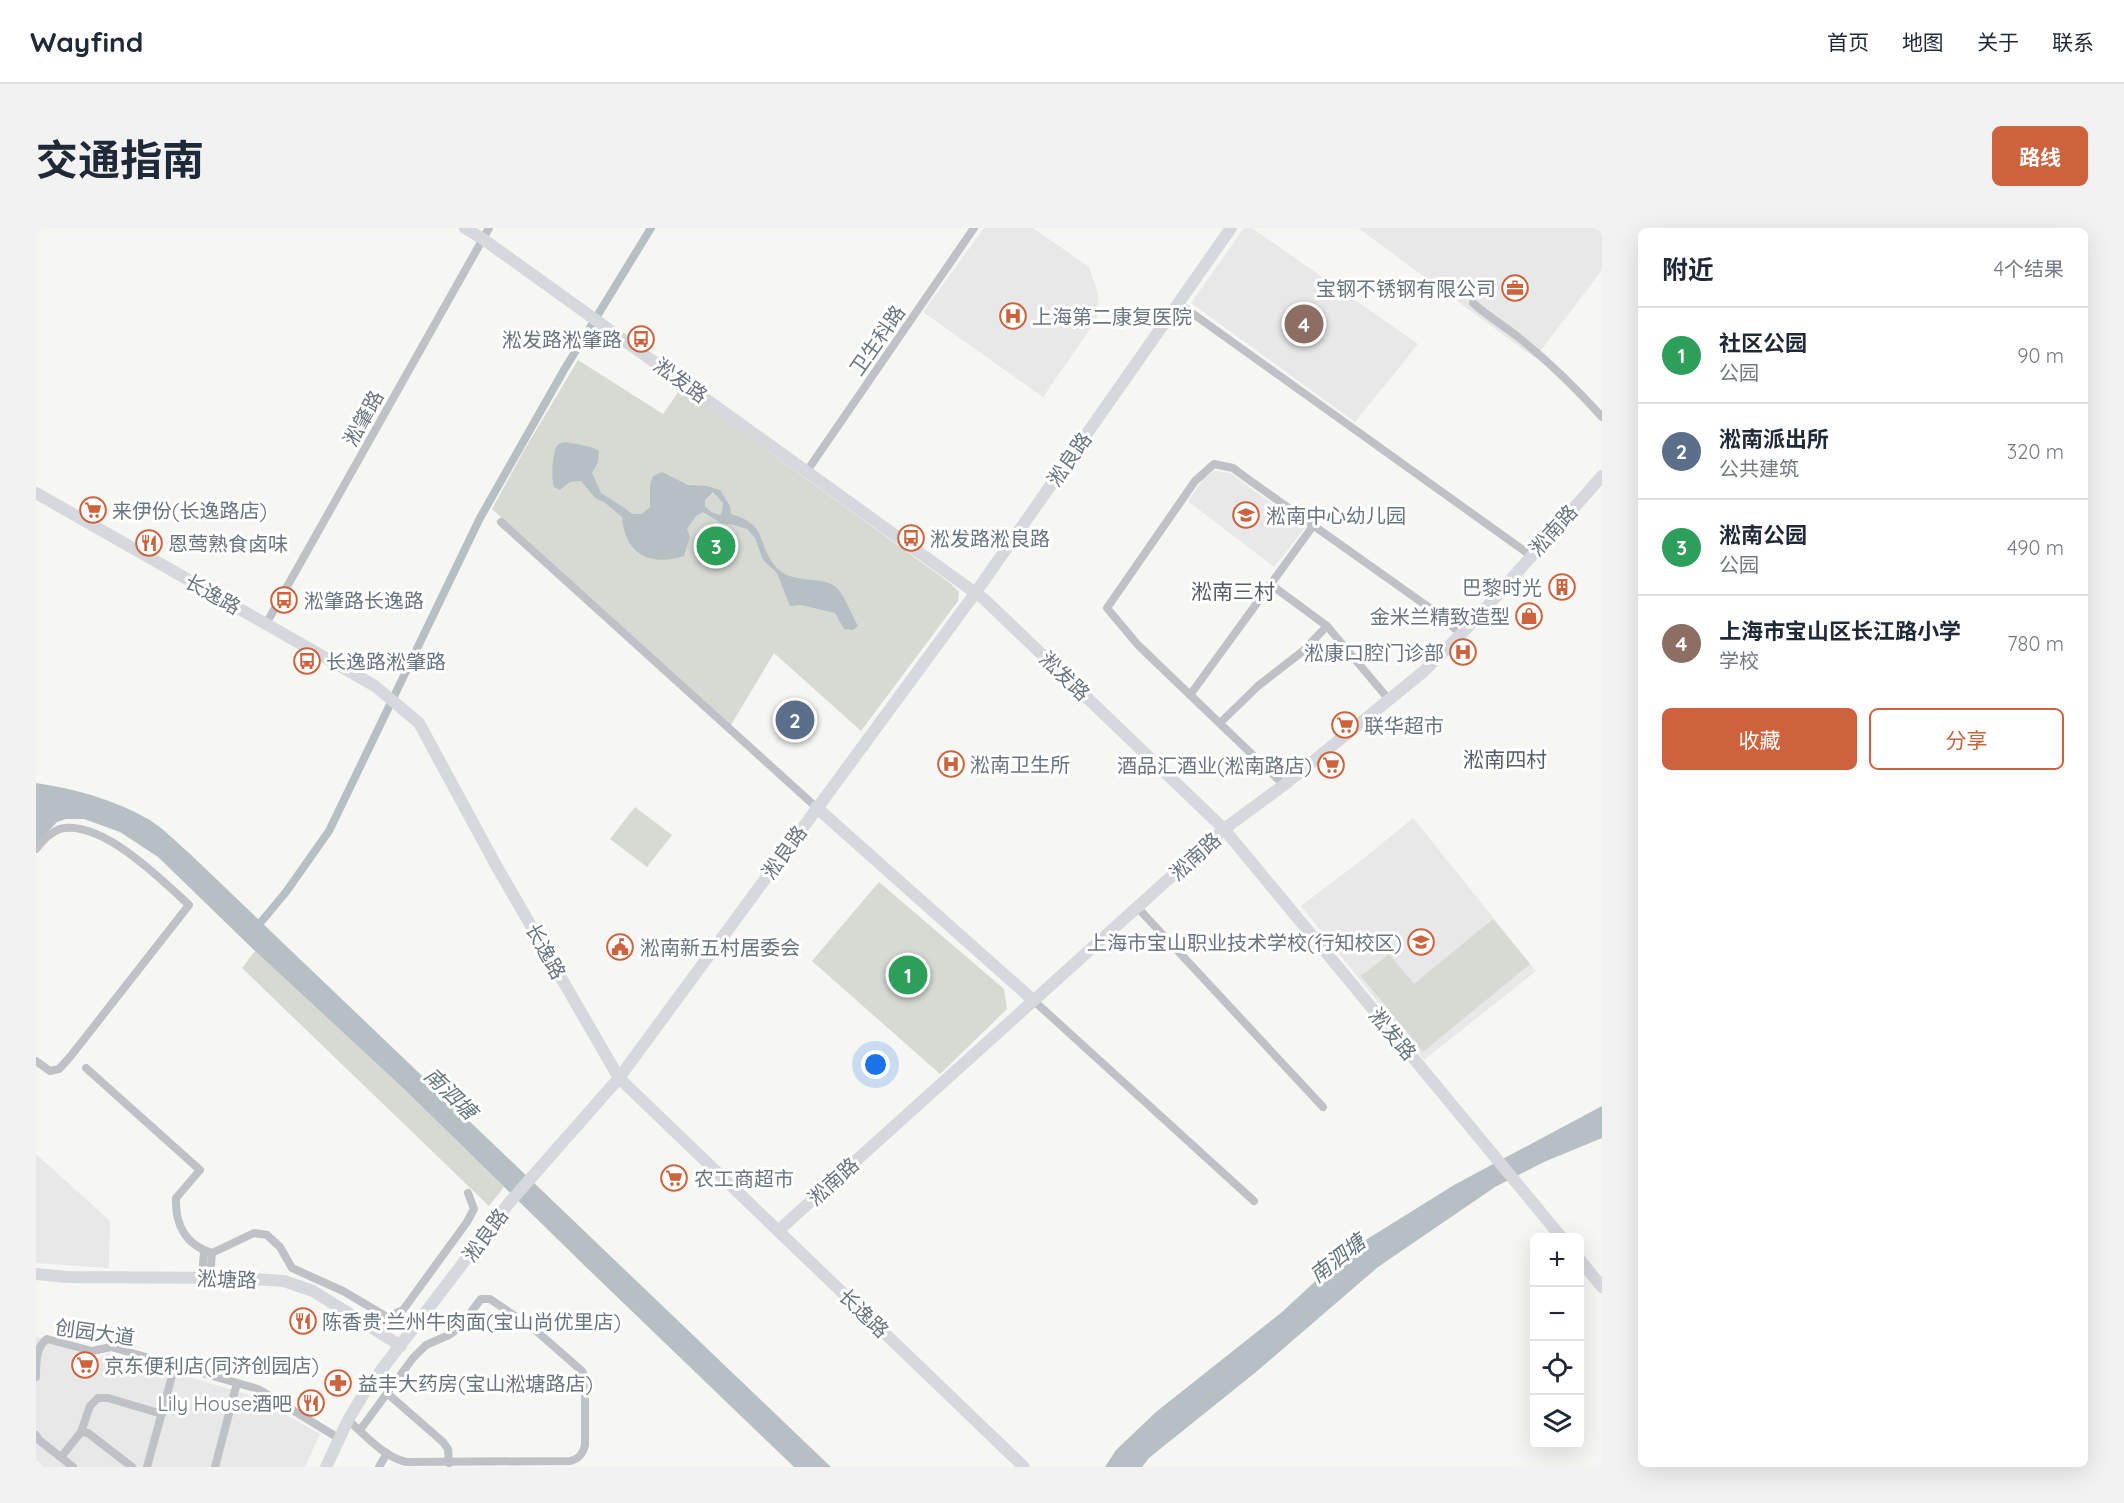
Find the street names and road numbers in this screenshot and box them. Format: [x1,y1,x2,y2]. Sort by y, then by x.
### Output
street label: 卫生科路 [844,300,910,380]
street label: 淞发路 [649,352,713,408]
street label: 淞肇路 [338,386,388,450]
street label: 淞良路 [1042,427,1096,491]
street label: 淞南路 [1524,499,1582,561]
street label: 长逸路 [181,569,245,619]
street label: 淞发路 [1035,646,1095,706]
street label: 淞良路 [756,820,812,884]
street label: 淞南路 [1164,827,1226,885]
street label: 长逸路 [521,919,571,983]
street label: 淞发路 [1364,1003,1422,1065]
street label: 淞南路 [802,1152,864,1210]
street label: 淞良路 [457,1204,513,1266]
street label: 淞塘路 [197,1265,257,1293]
street label: 长逸路 [834,1283,894,1343]
street label: 创园大道 [54,1314,136,1350]

